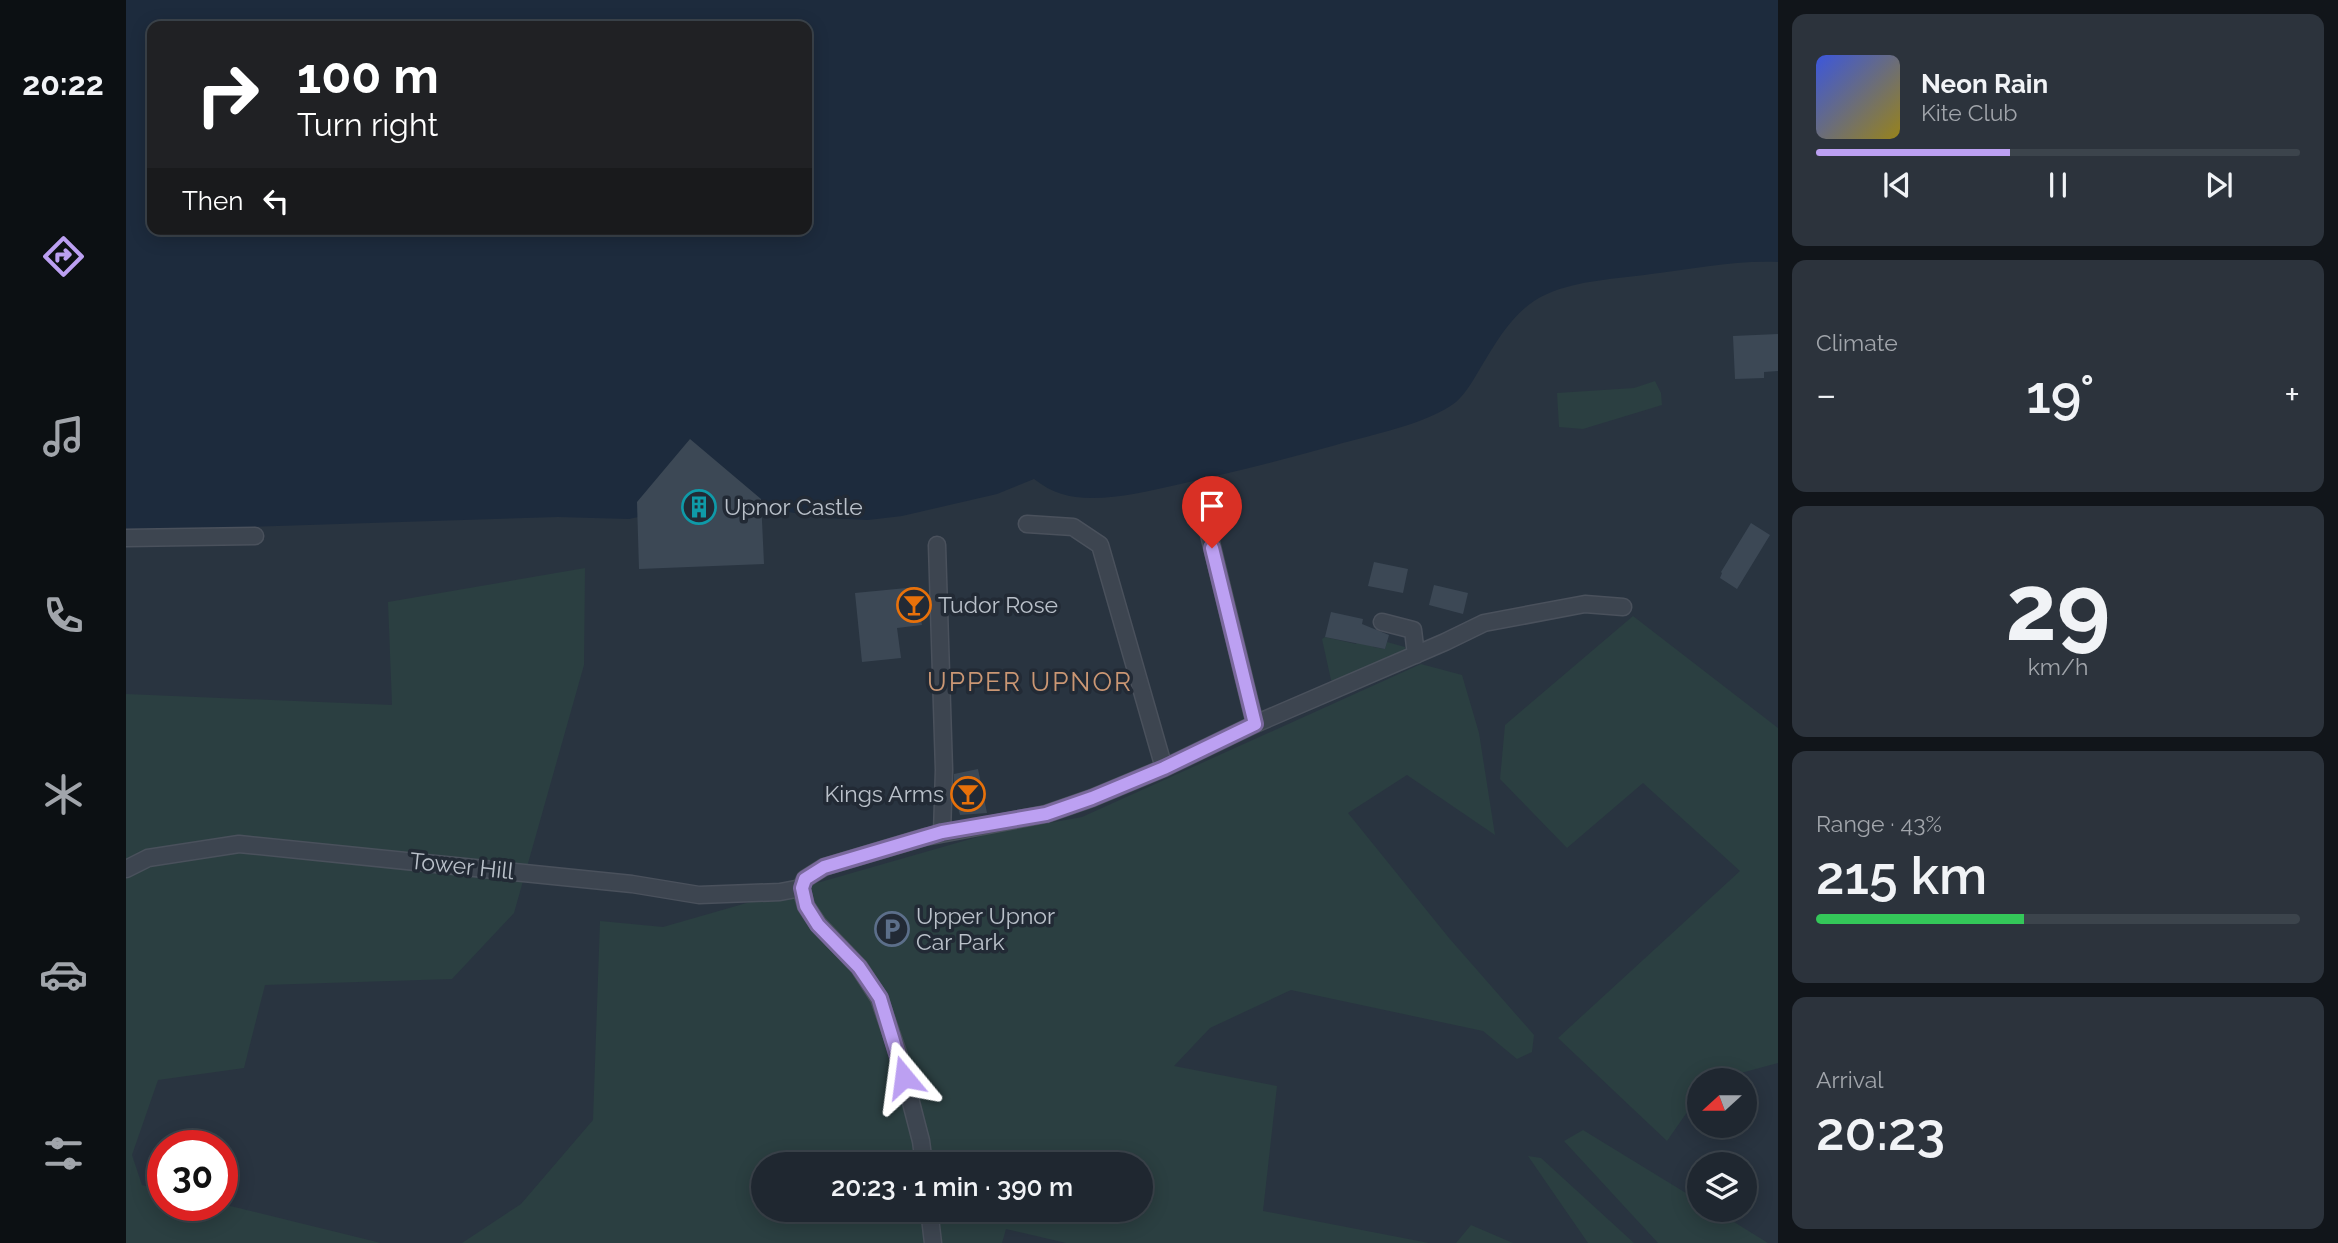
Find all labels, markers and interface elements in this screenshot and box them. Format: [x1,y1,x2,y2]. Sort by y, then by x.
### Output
text: 100 m [297,47,439,104]
icon: right [182,49,273,140]
text: 20:22 [22,65,104,102]
text: Neon Rain [1921,69,2048,99]
text: Kite Club [1921,99,2018,126]
text: Turn right [297,106,438,143]
icon: previous [1878,166,1916,204]
icon: pause [2039,166,2077,204]
icon: next [2200,166,2238,204]
icon: left [257,182,295,220]
text: Then [182,186,243,216]
icon: directions [39,232,88,281]
text: Climate [1816,329,1898,356]
text: 19° [2026,364,2094,425]
text: − [1816,372,1836,417]
text: + [2284,372,2300,417]
icon: music [39,412,88,461]
pin [1182,476,1242,548]
icon: arrive [1193,487,1231,525]
building icon: Upnor Castle [680,488,718,526]
place label: Upnor Castle [724,493,863,520]
text: 29 [2006,554,2110,661]
bar icon: Tudor Rose [895,586,933,624]
icon: phone [39,591,88,640]
place label: Tudor Rose [938,591,1058,618]
text: km/h [2028,653,2088,680]
district label: UPPER UPNOR [927,667,1133,697]
icon: climate [39,770,88,819]
bar icon: Kings Arms [949,775,987,813]
place label: Kings Arms [824,780,944,807]
text: Range · 43% [1816,810,1942,837]
text: 215 km [1816,845,1987,906]
street label: Tower Hill [409,847,516,884]
place label: Upper Upnor Car Park [916,902,1055,955]
parking icon: Upper Upnor Car Park [873,910,911,948]
icon: car [39,950,88,999]
position arrow [867,1040,941,1114]
text: Arrival [1816,1066,1883,1093]
north arrow [1687,1068,1757,1138]
map controls [1687,1068,1757,1222]
text: 20:23 [1816,1101,1945,1162]
icon: filters [39,1129,88,1178]
speed limit sign: 30 [147,1130,238,1221]
button: layers [1687,1152,1757,1222]
text: 20:23 · 1 min · 390 m [831,1172,1073,1202]

